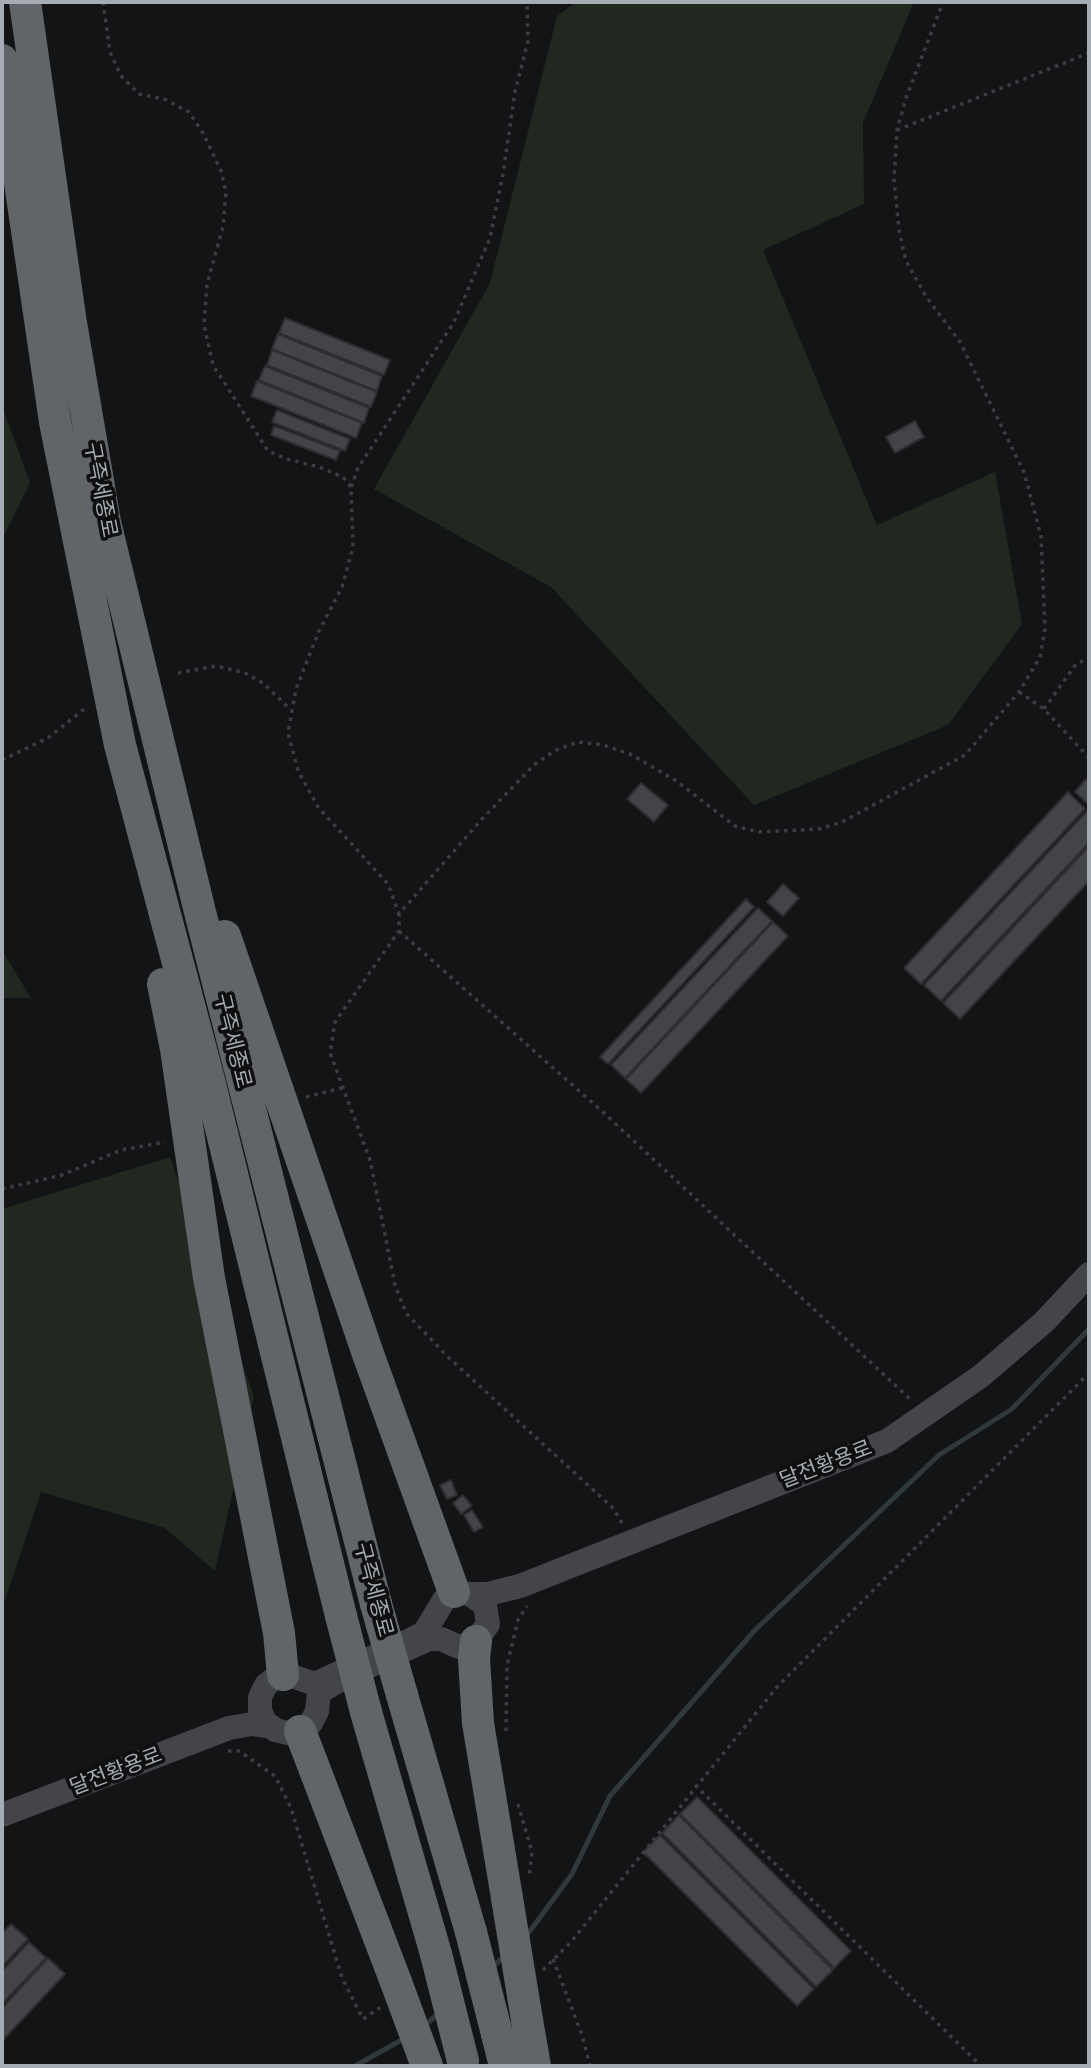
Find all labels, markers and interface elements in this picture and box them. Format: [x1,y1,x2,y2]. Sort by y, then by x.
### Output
street label: 구즉세종로 [78,440,122,540]
street label: 구즉세종로 [208,991,256,1091]
street label: 달전황용로 [776,1436,876,1494]
street label: 구즉세종로 [348,1540,398,1640]
street label: 달전황용로 [66,1743,166,1801]

